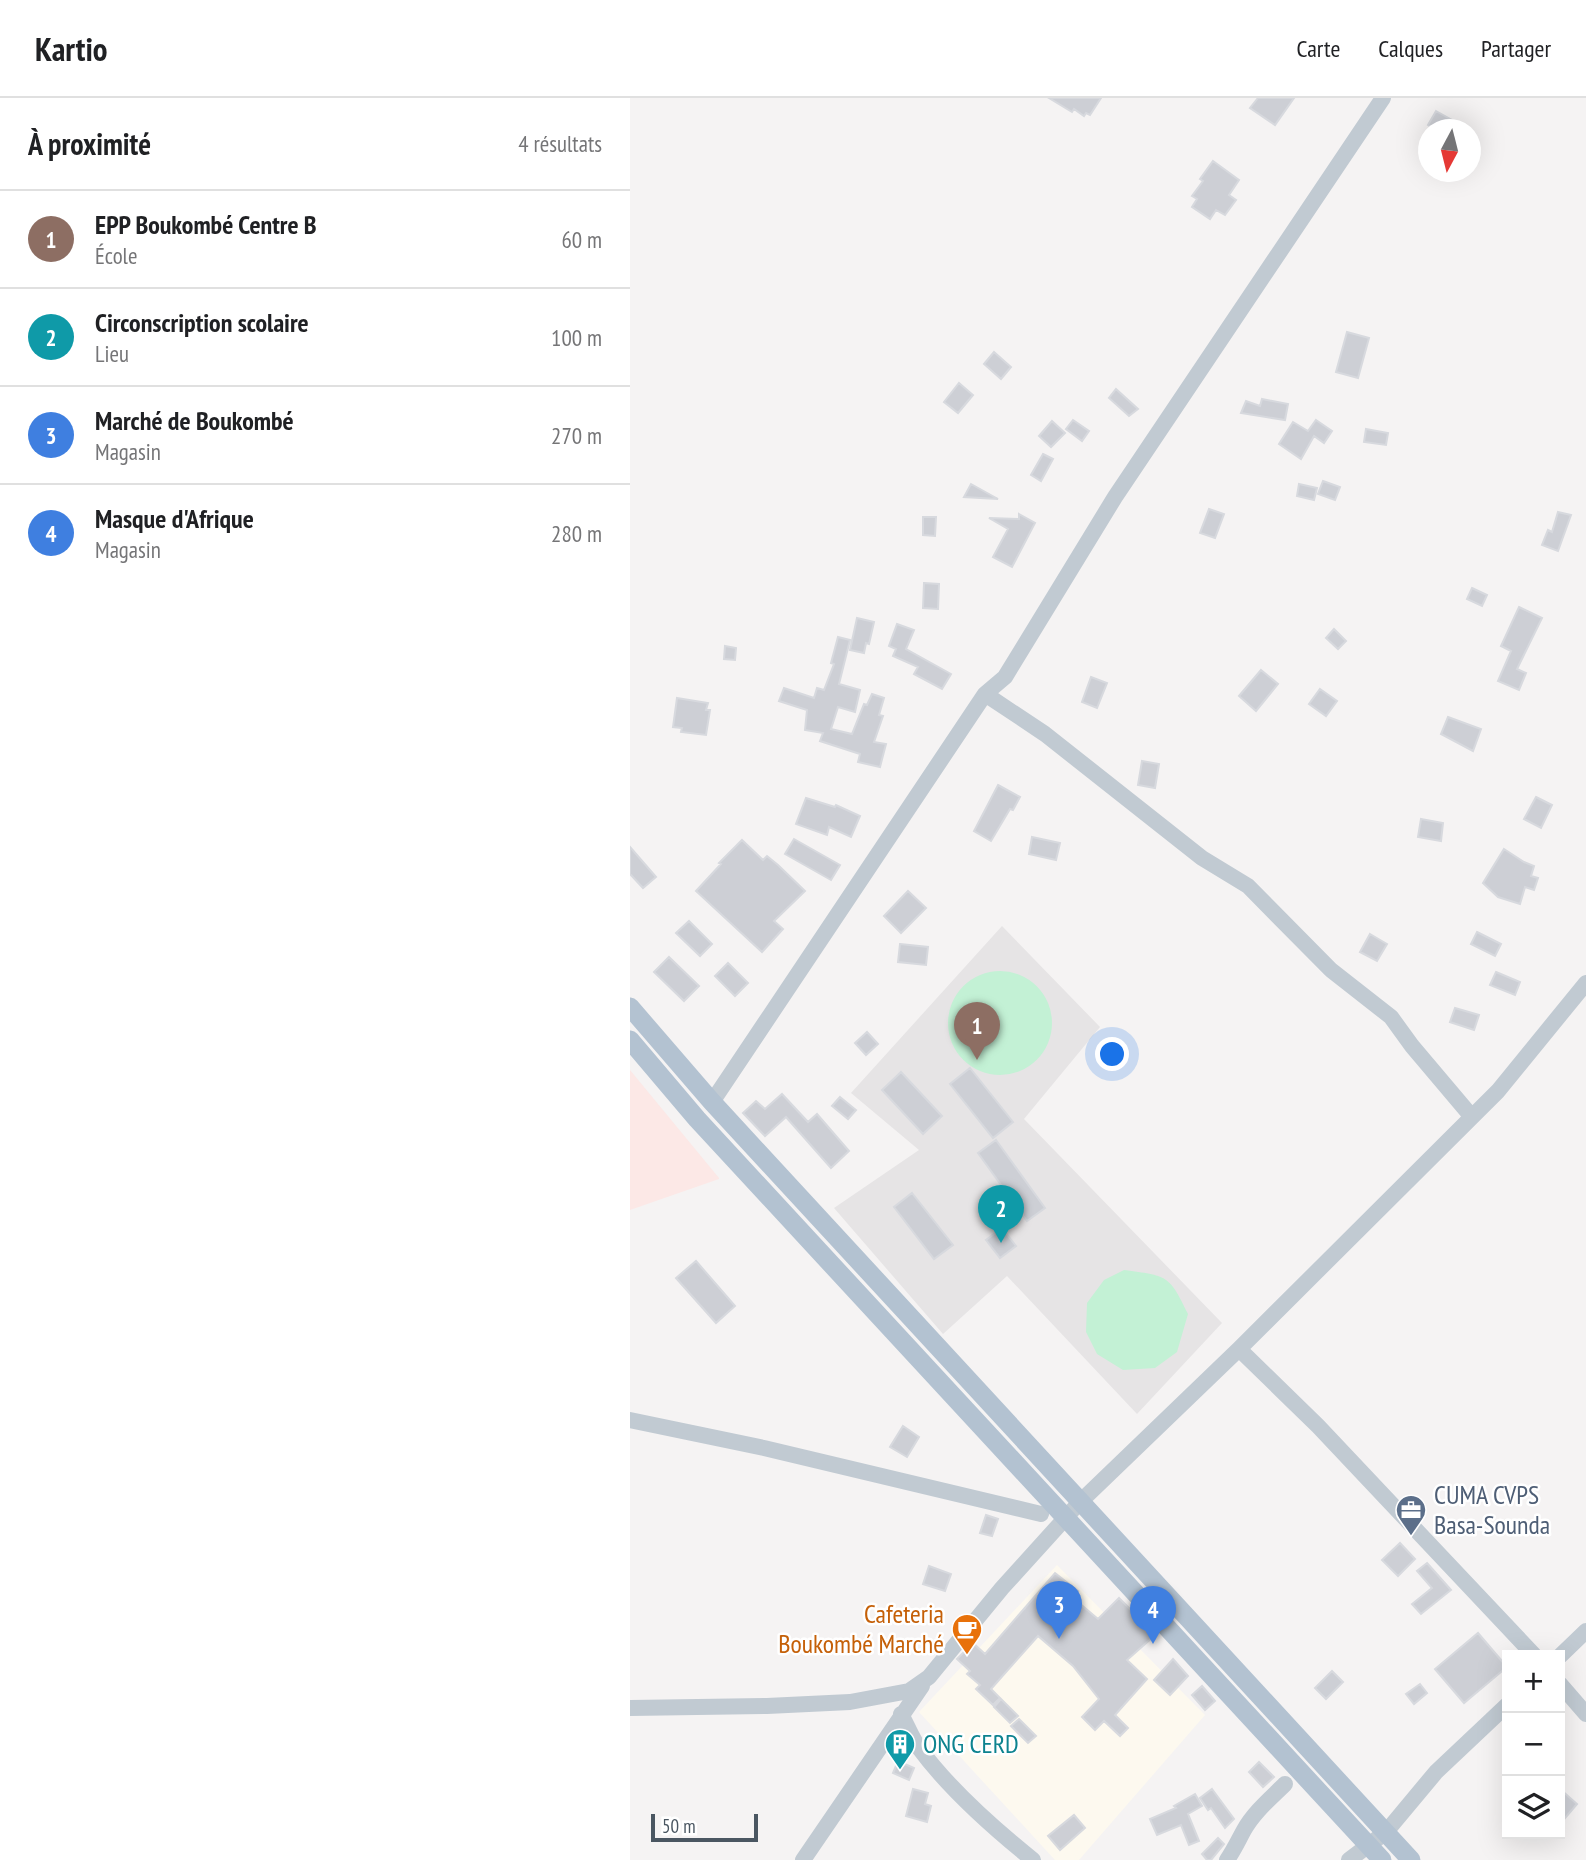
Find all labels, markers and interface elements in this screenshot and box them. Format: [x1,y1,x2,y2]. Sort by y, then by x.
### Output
text: Kartio [35,27,108,70]
text: Carte [1297,33,1340,64]
text: Calques [1378,33,1443,64]
text: Partager [1481,33,1551,64]
north arrow [1418,119,1481,182]
text: À proximité [28,124,151,163]
text: 4 résultats [518,129,602,158]
text: EPP Boukombé Centre B [95,208,317,241]
text: 1 [46,225,57,254]
text: 60 m [561,225,602,254]
text: École [95,241,137,270]
text: Circonscription scolaire [95,306,309,339]
text: 2 [46,323,57,352]
text: 100 m [551,323,602,352]
text: Lieu [95,339,129,368]
text: Marché de Boukombé [95,404,294,437]
text: 3 [46,421,57,450]
text: 270 m [551,421,602,450]
text: Magasin [95,437,161,466]
text: Masque d'Afrique [95,502,254,535]
text: 4 [46,519,57,548]
text: 280 m [551,519,602,548]
text: Magasin [95,535,161,564]
pin: 1 [954,1002,1000,1060]
your location [1095,1037,1129,1071]
pin: 2 [978,1185,1024,1243]
place label: CUMA CVPS Basa-Sounda [1434,1478,1550,1541]
office icon: CUMA CVPS Basa-Sounda [1394,1493,1428,1537]
pin: 3 [1036,1581,1082,1639]
pin: 4 [1130,1586,1176,1644]
place label: Cafeteria Boukombé Marché [778,1597,944,1660]
cafe icon: Cafeteria Boukombé Marché [950,1612,984,1656]
map controls [1502,1650,1565,1839]
button: + [1502,1650,1565,1713]
button: − [1502,1713,1565,1776]
building icon: ONG CERD [883,1727,917,1771]
place label: ONG CERD [923,1727,1019,1760]
button: layers [1502,1776,1565,1839]
scale bar [651,1811,758,1843]
text: 50 m [662,1814,696,1838]

